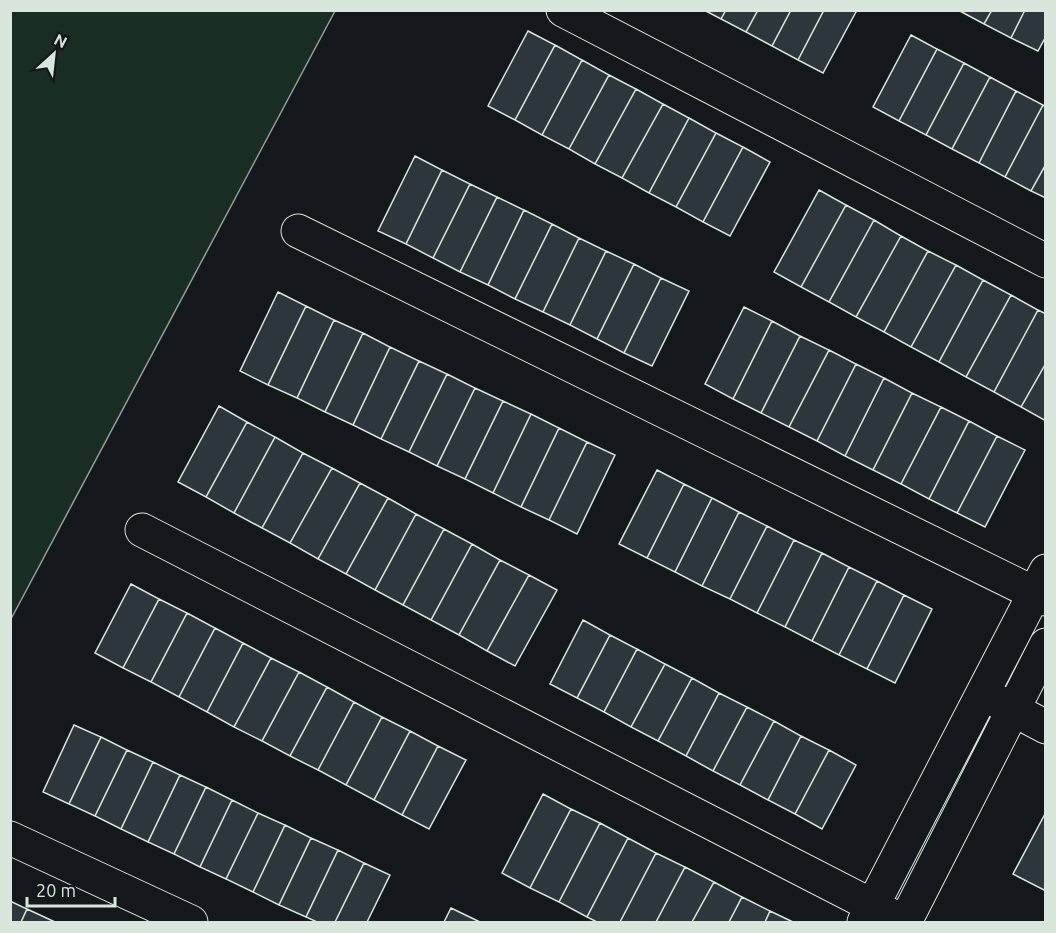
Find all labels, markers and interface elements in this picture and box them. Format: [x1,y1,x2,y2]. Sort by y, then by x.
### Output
north arrow [24,24,84,84]
text: N [51,30,70,51]
scale bar [27,870,116,908]
text: 20 m [36,880,76,900]

